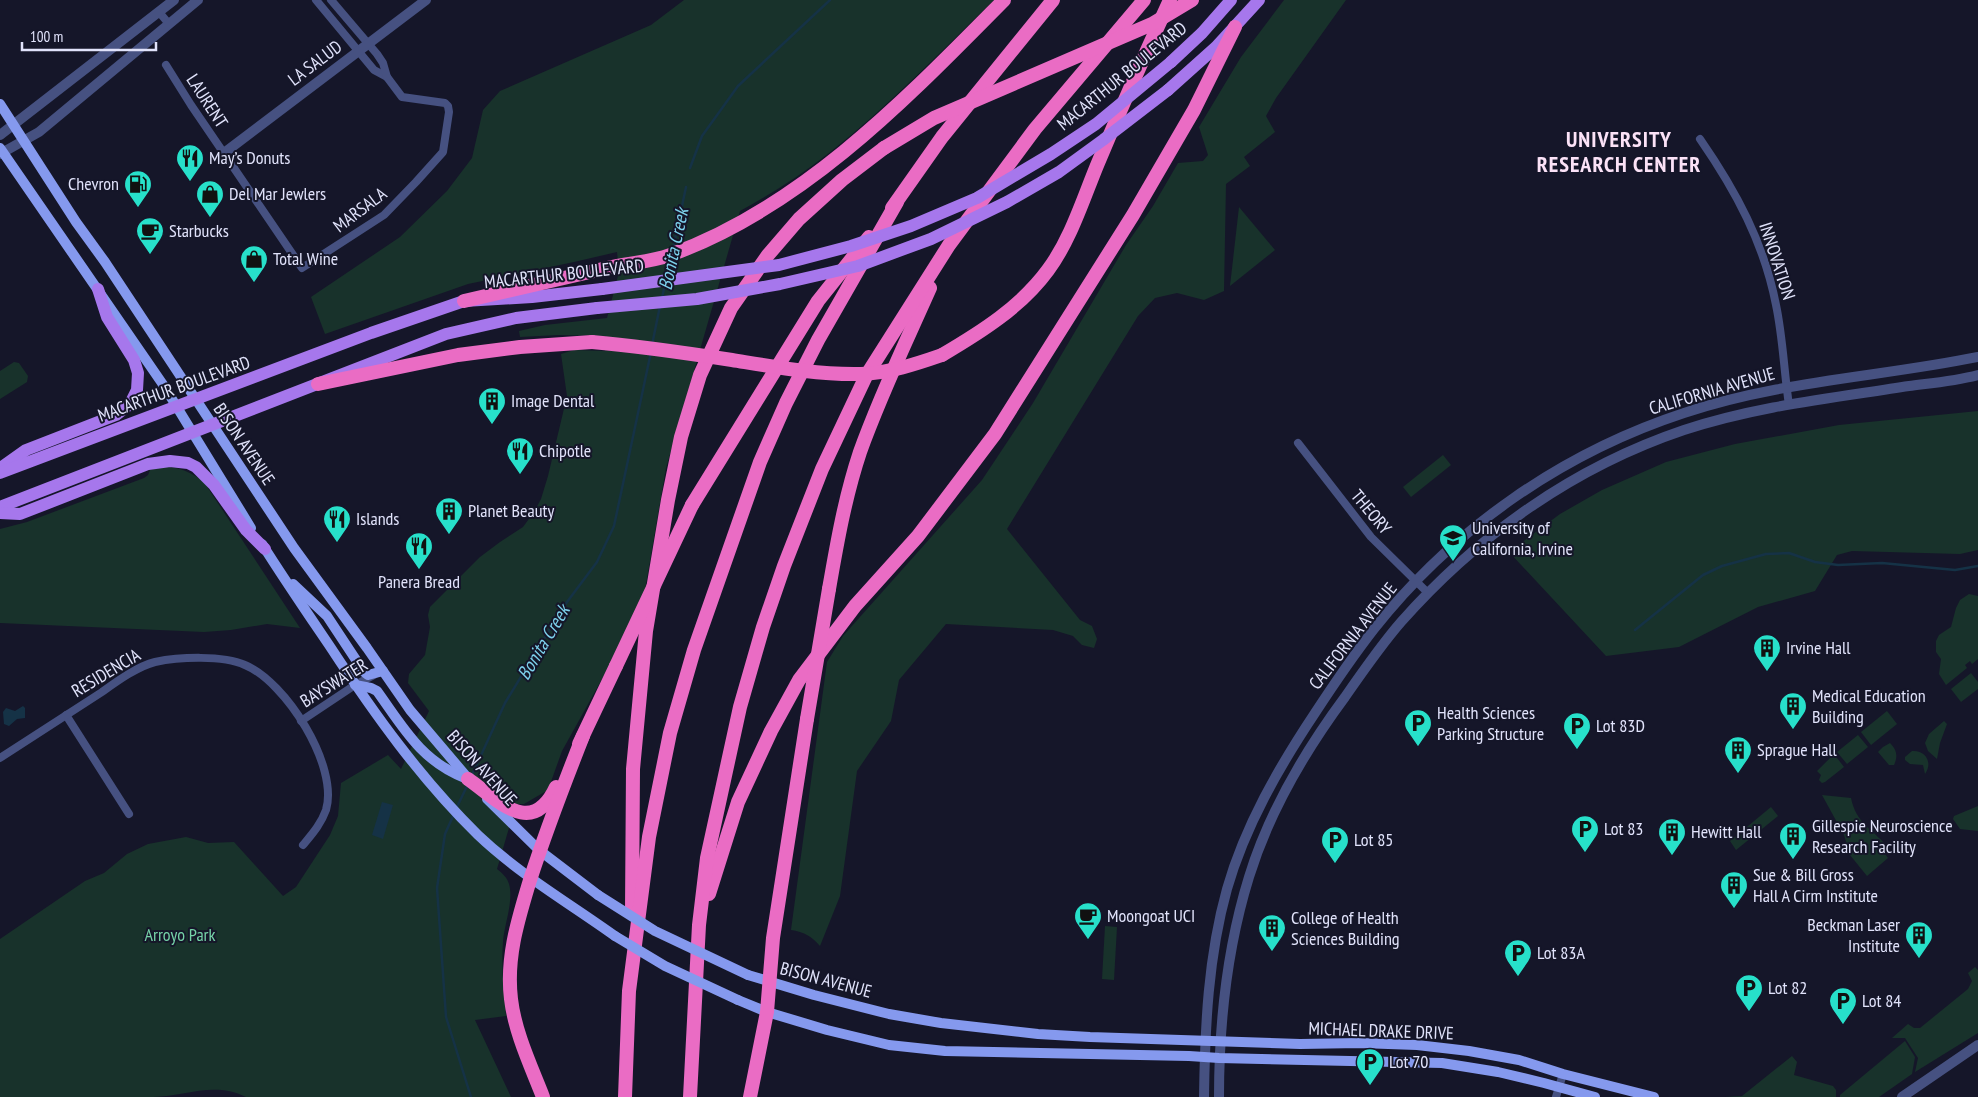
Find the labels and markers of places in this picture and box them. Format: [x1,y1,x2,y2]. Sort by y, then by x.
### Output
restaurant icon: May’s Donuts [175,143,205,182]
place label: May’s Donuts [209,146,290,169]
fuel station icon: Chevron [123,169,153,208]
place label: Chevron [68,172,119,195]
shop icon: Del Mar Jewlers [195,179,225,218]
place label: Del Mar Jewlers [229,182,326,205]
cafe icon: Starbucks [135,216,165,255]
place label: Starbucks [169,219,229,242]
shop icon: Total Wine [239,244,269,283]
place label: Total Wine [273,247,338,270]
building icon: Image Dental [477,386,507,425]
place label: Image Dental [511,389,595,412]
restaurant icon: Chipotle [505,436,535,475]
place label: Chipotle [539,439,591,462]
building icon: Planet Beauty [434,496,464,535]
place label: Planet Beauty [468,499,554,522]
restaurant icon: Islands [322,504,352,543]
place label: Islands [356,507,399,530]
place label: University of California, Irvine [1472,516,1573,560]
school or university icon: University of California, Irvine [1438,523,1468,562]
restaurant icon: Panera Bread [404,531,434,570]
place label: Panera Bread [378,570,460,593]
building icon: Irvine Hall [1752,633,1782,672]
place label: Irvine Hall [1786,636,1851,659]
place label: Medical Education Building [1812,684,1926,728]
building icon: Medical Education Building [1778,691,1808,730]
place label: Health Sciences Parking Structure [1437,701,1544,745]
parking icon: Health Sciences Parking Structure [1403,708,1433,747]
parking icon: Lot 83D [1562,711,1592,750]
place label: Lot 83D [1596,714,1645,737]
building icon: Sprague Hall [1723,735,1753,774]
place label: Sprague Hall [1757,738,1838,761]
parking icon: Lot 83 [1570,814,1600,853]
place label: Gillespie Neuroscience Research Facility [1812,814,1953,858]
place label: Lot 83 [1604,817,1643,840]
building icon: Hewitt Hall [1657,817,1687,856]
place label: Hewitt Hall [1691,820,1762,843]
building icon: Gillespie Neuroscience Research Facility [1778,821,1808,860]
parking icon: Lot 85 [1320,825,1350,864]
place label: Lot 85 [1354,828,1393,851]
place label: Sue & Bill Gross Hall A Cirm Institute [1753,863,1878,907]
building icon: Sue & Bill Gross Hall A Cirm Institute [1719,870,1749,909]
cafe icon: Moongoat UCI [1073,901,1103,940]
place label: Moongoat UCI [1107,904,1195,927]
place label: College of Health Sciences Building [1291,906,1400,950]
building icon: College of Health Sciences Building [1257,913,1287,952]
place label: Beckman Laser Institute [1807,913,1900,957]
building icon: Beckman Laser Institute [1904,920,1934,959]
parking icon: Lot 83A [1503,938,1533,977]
place label: Lot 83A [1537,941,1585,964]
parking icon: Lot 82 [1734,973,1764,1012]
place label: Lot 82 [1768,976,1807,999]
parking icon: Lot 84 [1828,986,1858,1025]
place label: Lot 84 [1862,989,1901,1012]
parking icon: Lot 70 [1355,1047,1385,1086]
place label: Lot 70 [1389,1050,1428,1073]

